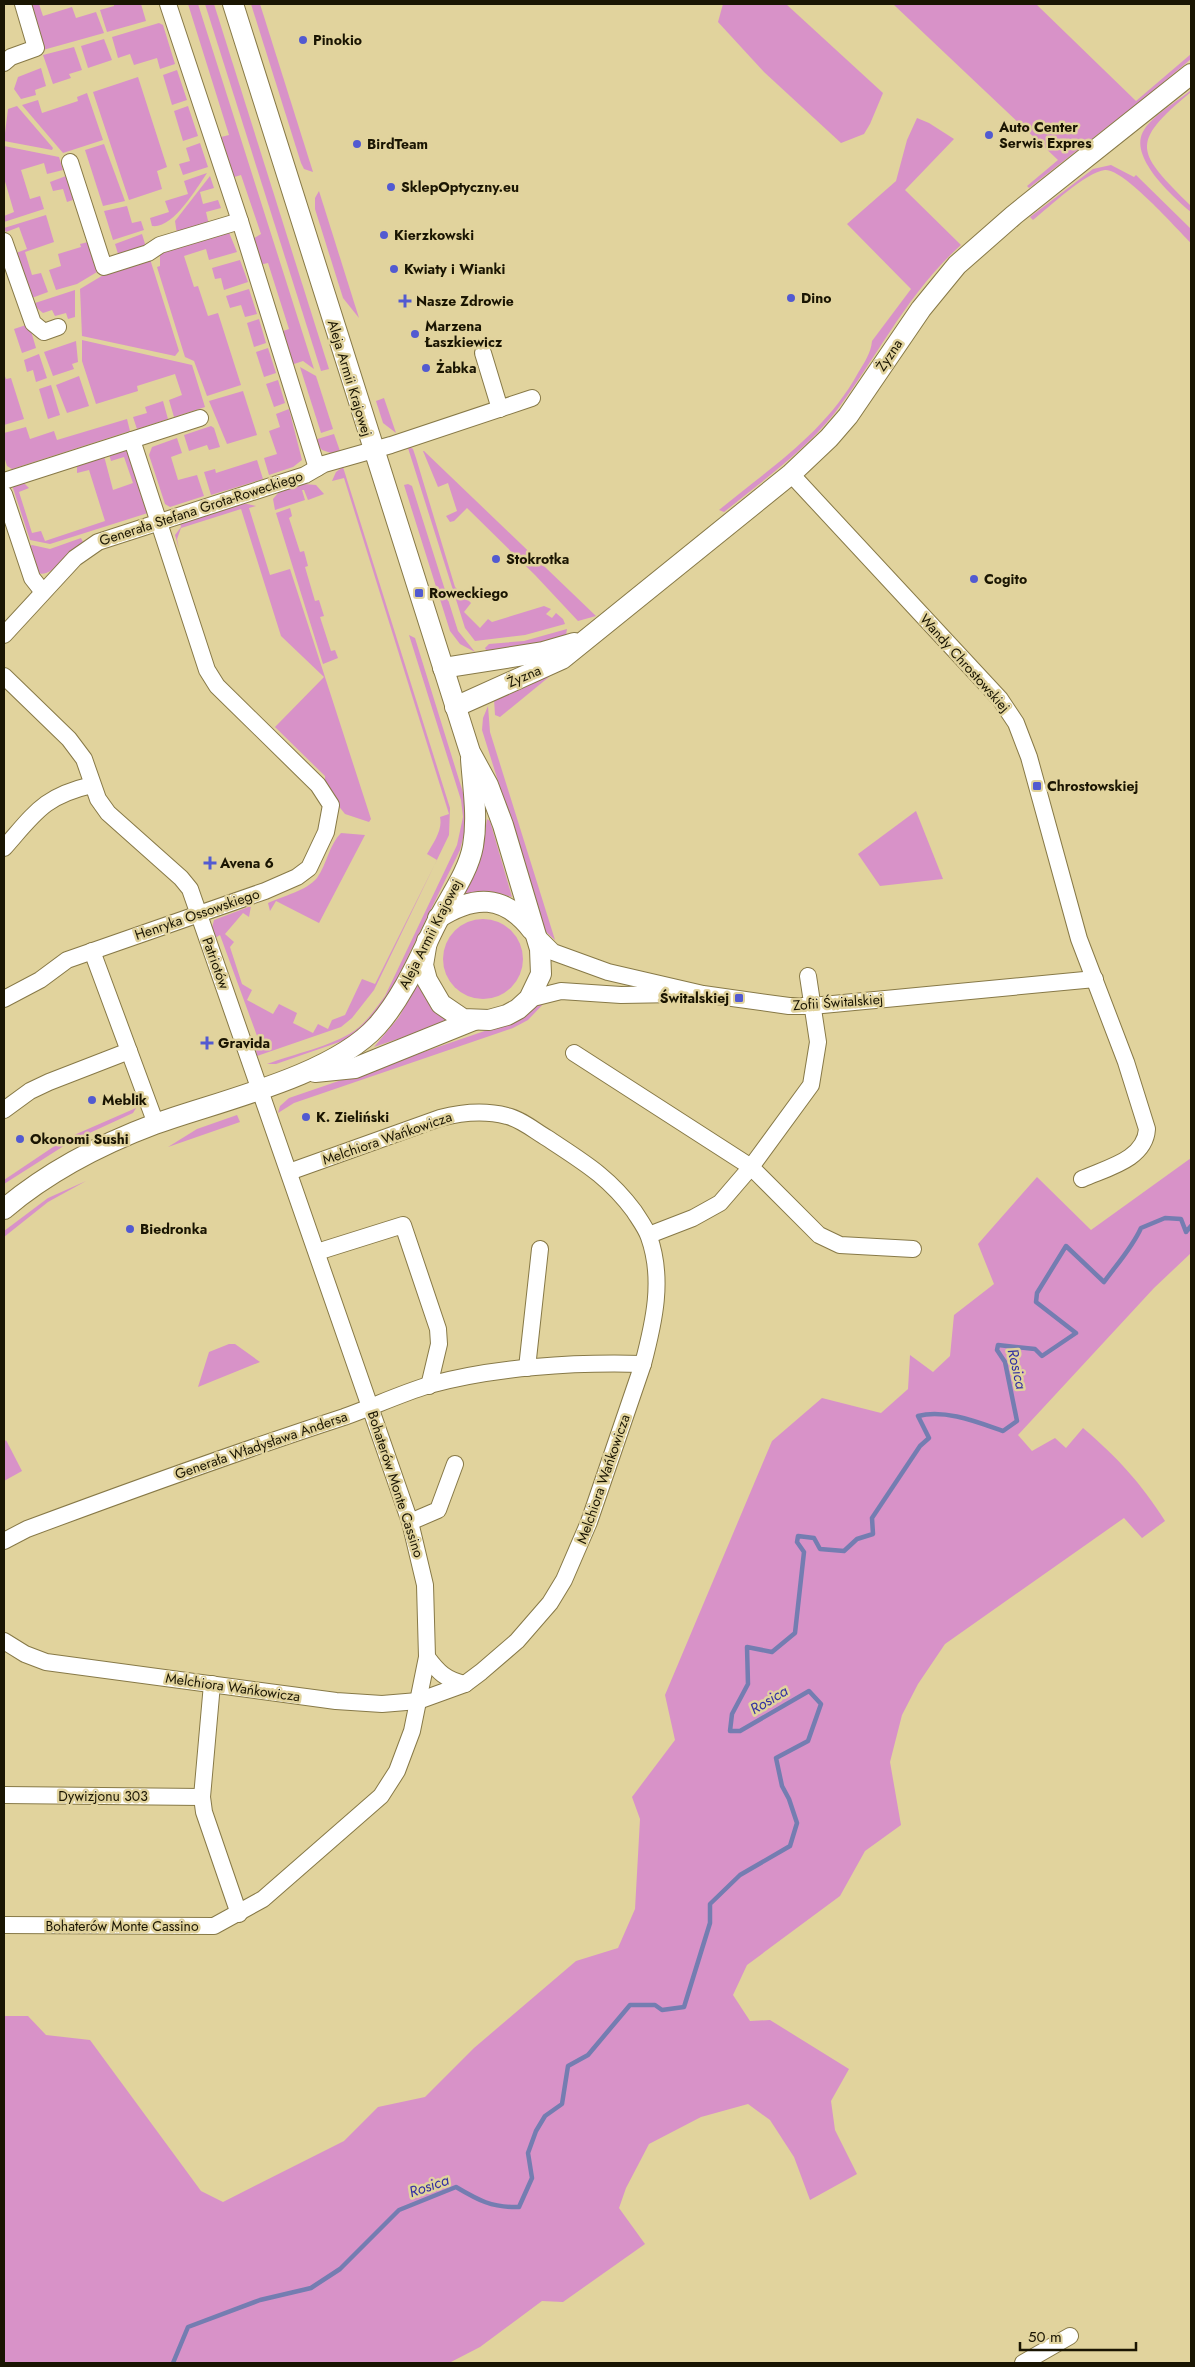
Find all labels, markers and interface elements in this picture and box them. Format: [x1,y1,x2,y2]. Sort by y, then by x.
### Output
place label: Pinokio [313,30,362,50]
marker: Pinokio [297,34,309,46]
place label: Auto Center Serwis Expres [998,117,1092,153]
marker: Auto Center Serwis Expres [983,129,995,141]
place label: BirdTeam [367,134,428,154]
marker: BirdTeam [351,138,363,150]
place label: SklepOptyczny.eu [401,177,519,197]
marker: SklepOptyczny.eu [385,181,397,193]
place label: Kierzkowski [394,225,474,245]
marker: Kierzkowski [378,229,390,241]
place label: Kwiaty i Wianki [404,259,506,279]
marker: Kwiaty i Wianki [388,263,400,275]
place label: Dino [801,288,831,308]
place label: Nasze Zdrowie [416,291,514,311]
marker: Dino [785,292,797,304]
marker: Nasze Zdrowie [398,294,412,308]
place label: Marzena Łaszkiewicz [424,316,503,352]
street label: Aleja Armii Krajowej [323,317,377,439]
marker: Marzena Łaszkiewicz [409,328,421,340]
street label: Żyzna [871,335,907,375]
place label: Żabka [436,358,477,378]
marker: Żabka [420,362,432,374]
street label: Generała Stefana Grota-Roweckiego [97,466,306,550]
place label: Stokrotka [506,549,569,569]
marker: Stokrotka [490,553,502,565]
place label: Cogito [984,569,1027,589]
marker: Cogito [968,573,980,585]
place label: Roweckiego [429,583,508,603]
marker: Roweckiego [413,587,425,599]
street label: Wandy Chrostowskiej [915,609,1015,717]
street label: Żyzna [504,660,544,692]
place label: Chrostowskiej [1047,776,1138,796]
marker: Chrostowskiej [1031,780,1043,792]
place label: Avena 6 [219,853,274,873]
marker: Avena 6 [204,857,216,869]
street label: Aleja Armii Krajowej [394,876,466,992]
street label: Henryka Ossowskiego [132,883,262,945]
street label: Patriotów [197,934,235,992]
place label: Świtalskiej [660,988,729,1008]
street label: Zofii Świtalskiej [792,989,884,1015]
marker: Świtalskiej [733,992,745,1004]
place label: Gravida [218,1033,270,1053]
marker: Gravida [200,1036,214,1050]
place label: Meblik [102,1090,147,1110]
marker: Meblik [86,1094,98,1106]
street label: Melchiora Wańkowicza [320,1106,454,1170]
place label: K. Zieliński [316,1107,389,1127]
marker: K. Zieliński [300,1111,312,1123]
place label: Okonomi Sushi [30,1129,129,1149]
marker: Okonomi Sushi [14,1133,26,1145]
place label: Biedronka [140,1219,207,1239]
marker: Biedronka [124,1223,136,1235]
water label: Rosica [1002,1347,1032,1392]
street label: Generała Władysława Andersa [172,1406,350,1484]
street label: Bohaterów Monte Cassino [363,1408,429,1560]
street label: Melchiora Wańkowicza [571,1412,635,1546]
street label: Melchiora Wańkowicza [164,1668,302,1706]
water label: Rosica [746,1680,793,1720]
street label: Dywizjonu 303 [58,1786,148,1806]
street label: Bohaterów Monte Cassino [45,1916,199,1936]
water label: Rosica [406,2169,453,2203]
scale bar [1020,2320,1136,2352]
text: 50 m [1028,2326,1062,2348]

